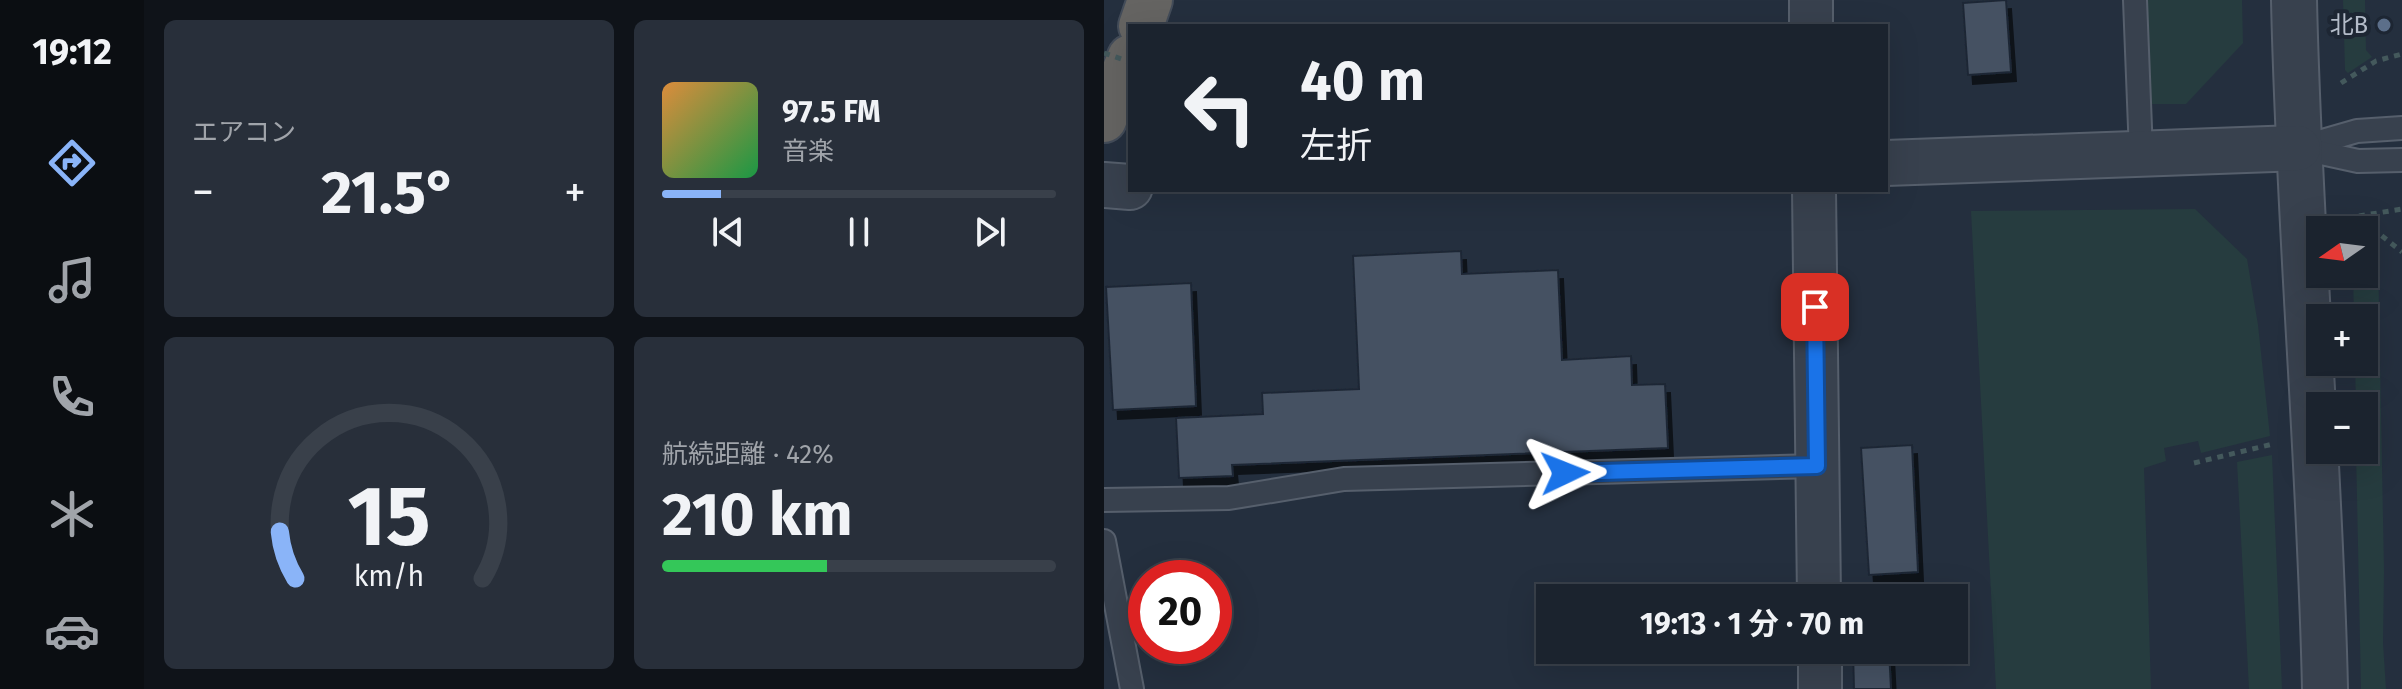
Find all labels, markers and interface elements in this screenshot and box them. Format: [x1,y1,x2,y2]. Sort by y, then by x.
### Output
place label: 北B [2329,11,2368,39]
marker: 北B [2375,16,2393,34]
text: 19:12 [32,30,112,74]
text: 40 m [1300,48,1425,115]
icon: left [1168,56,1272,160]
text: 97.5 FM [782,94,881,130]
text: エアコン [192,117,296,148]
text: 左折 [1300,124,1372,168]
icon: directions [44,135,100,191]
text: 音楽 [782,136,834,167]
text: 21.5° [321,157,457,229]
text: − [192,166,214,219]
text: + [564,166,586,219]
icon: previous [706,210,750,254]
icon: pause [837,210,881,254]
icon: next [968,210,1012,254]
north arrow [2306,216,2378,288]
map controls [2306,216,2378,464]
icon: music [44,252,100,308]
pin [1781,273,1849,341]
icon: arrive [1793,285,1837,329]
button: + [2306,304,2378,376]
icon: phone [44,369,100,425]
button: − [2306,392,2378,464]
position arrow [1523,431,1607,515]
text: 航続距離 · 42% [662,439,834,470]
text: 15 [347,466,431,566]
text: 210 km [662,479,853,551]
icon: climate [44,486,100,542]
text: km/h [354,559,424,594]
speed limit sign: 20 [1128,560,1232,664]
icon: car [44,603,100,659]
text: 19:13 · 1 分 · 70 m [1640,606,1864,642]

